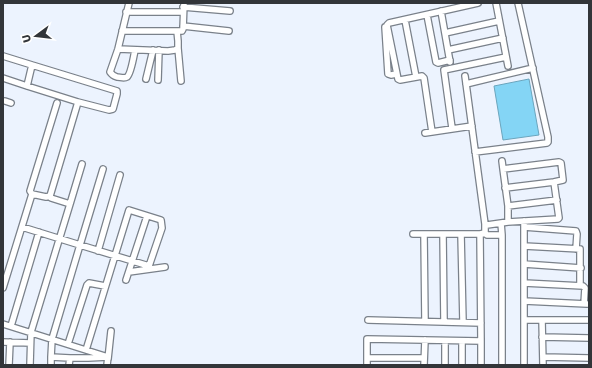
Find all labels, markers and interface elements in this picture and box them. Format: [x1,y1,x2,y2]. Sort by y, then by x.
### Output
north arrow [16,16,56,56]
text: U [18,33,35,44]

